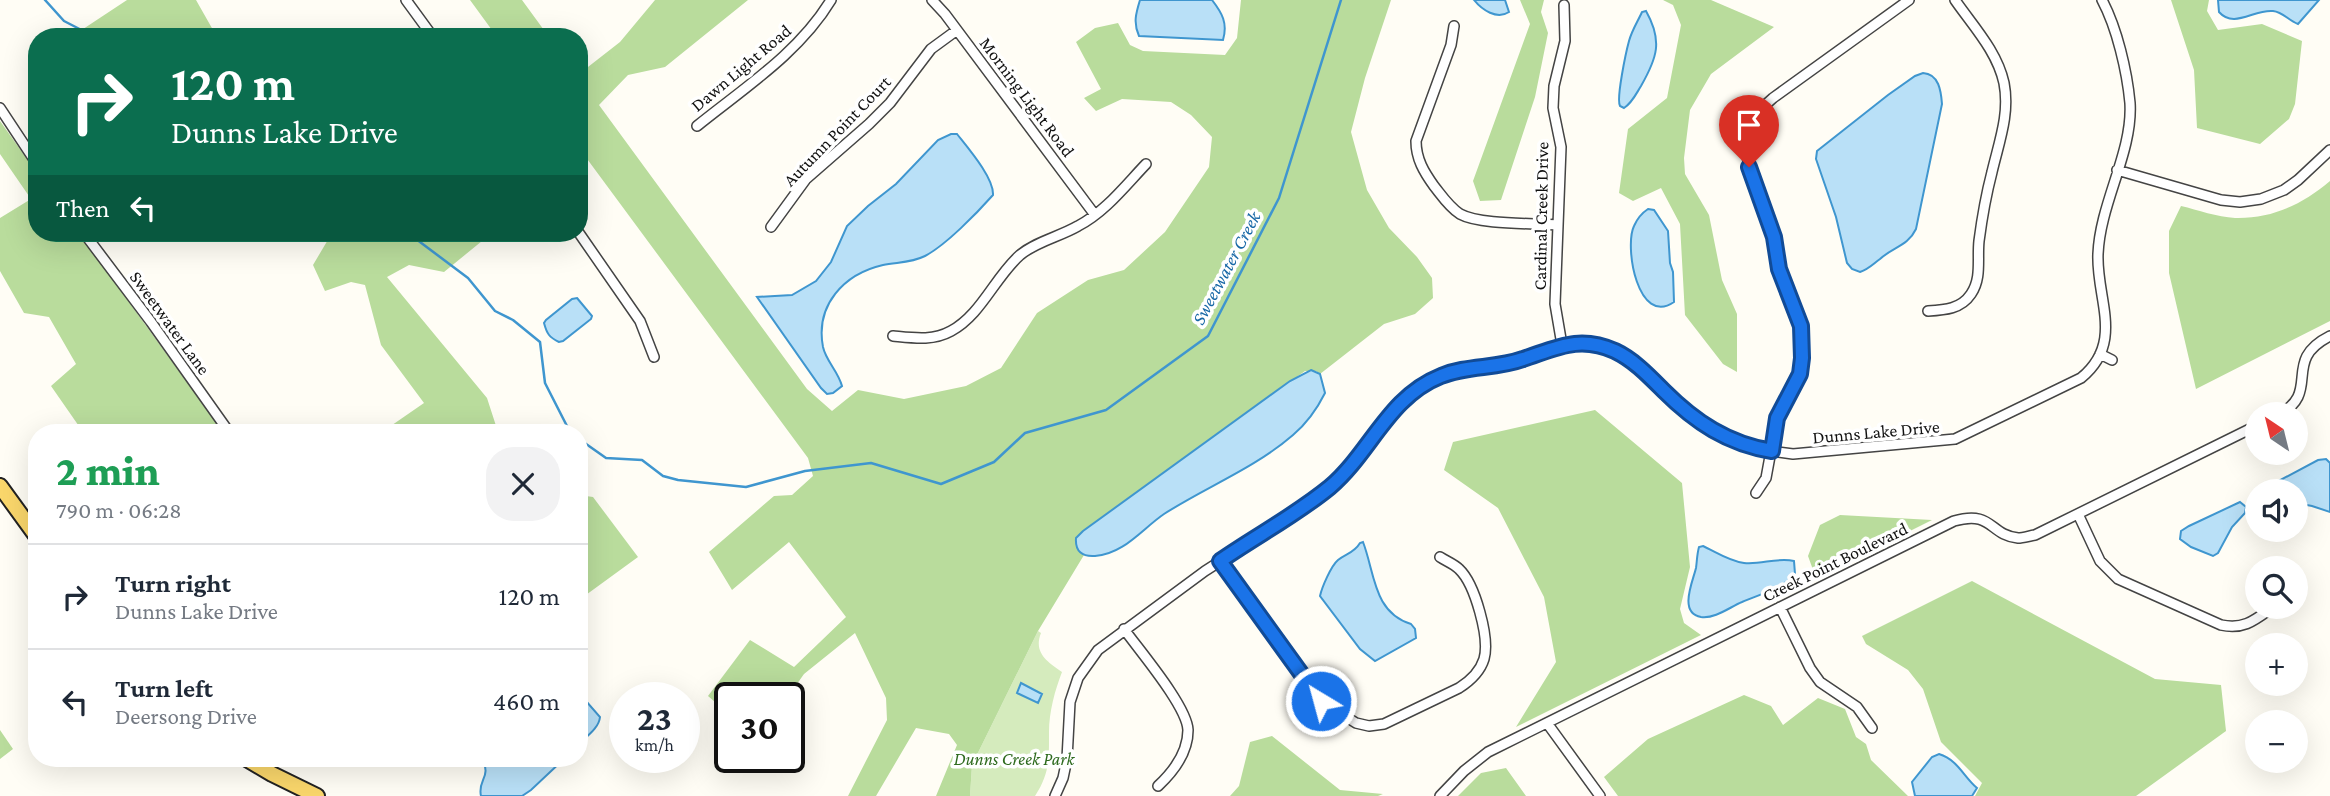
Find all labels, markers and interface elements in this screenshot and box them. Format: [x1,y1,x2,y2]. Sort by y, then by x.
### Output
street label: Dawn Light Road [687,20,795,116]
street label: Morning Light Road [976,33,1079,161]
icon: right [56,56,147,147]
text: 120 m [171,56,295,111]
street label: Autumn Point Court [779,71,895,190]
pin [1719,95,1779,167]
icon: arrive [1730,106,1768,144]
text: Dunns Lake Drive [171,114,398,150]
street label: Cardinal Creek Drive [1530,141,1552,291]
icon: left [124,189,162,227]
text: Then [56,194,110,223]
water label: Sweetwater Creek [1187,207,1265,328]
street label: Sweetwater Lane [126,267,214,379]
north arrow [2245,402,2308,466]
map controls [2245,402,2308,773]
street label: Dunns Lake Drive [1812,416,1940,448]
text: 2 min [56,447,160,494]
button: close [486,447,560,521]
button: sound [2245,479,2308,542]
text: 790 m · 06:28 [56,497,182,523]
street label: Creek Point Boulevard [1759,518,1911,606]
button: search [2245,556,2308,619]
text: Turn right [115,569,231,598]
icon: right [56,578,94,616]
text: 120 m [499,582,560,611]
text: Dunns Lake Drive [115,598,278,624]
button: + [2245,633,2308,696]
position arrow [1284,664,1358,738]
text: Turn left [115,674,213,703]
speed limit sign: 30 [714,682,805,773]
icon: left [56,683,94,721]
text: 460 m [493,687,560,716]
text: 23 [637,699,672,738]
text: Deersong Drive [115,703,257,729]
button: − [2245,710,2308,773]
text: km/h [635,735,674,755]
park label: Dunns Creek Park [954,749,1076,769]

